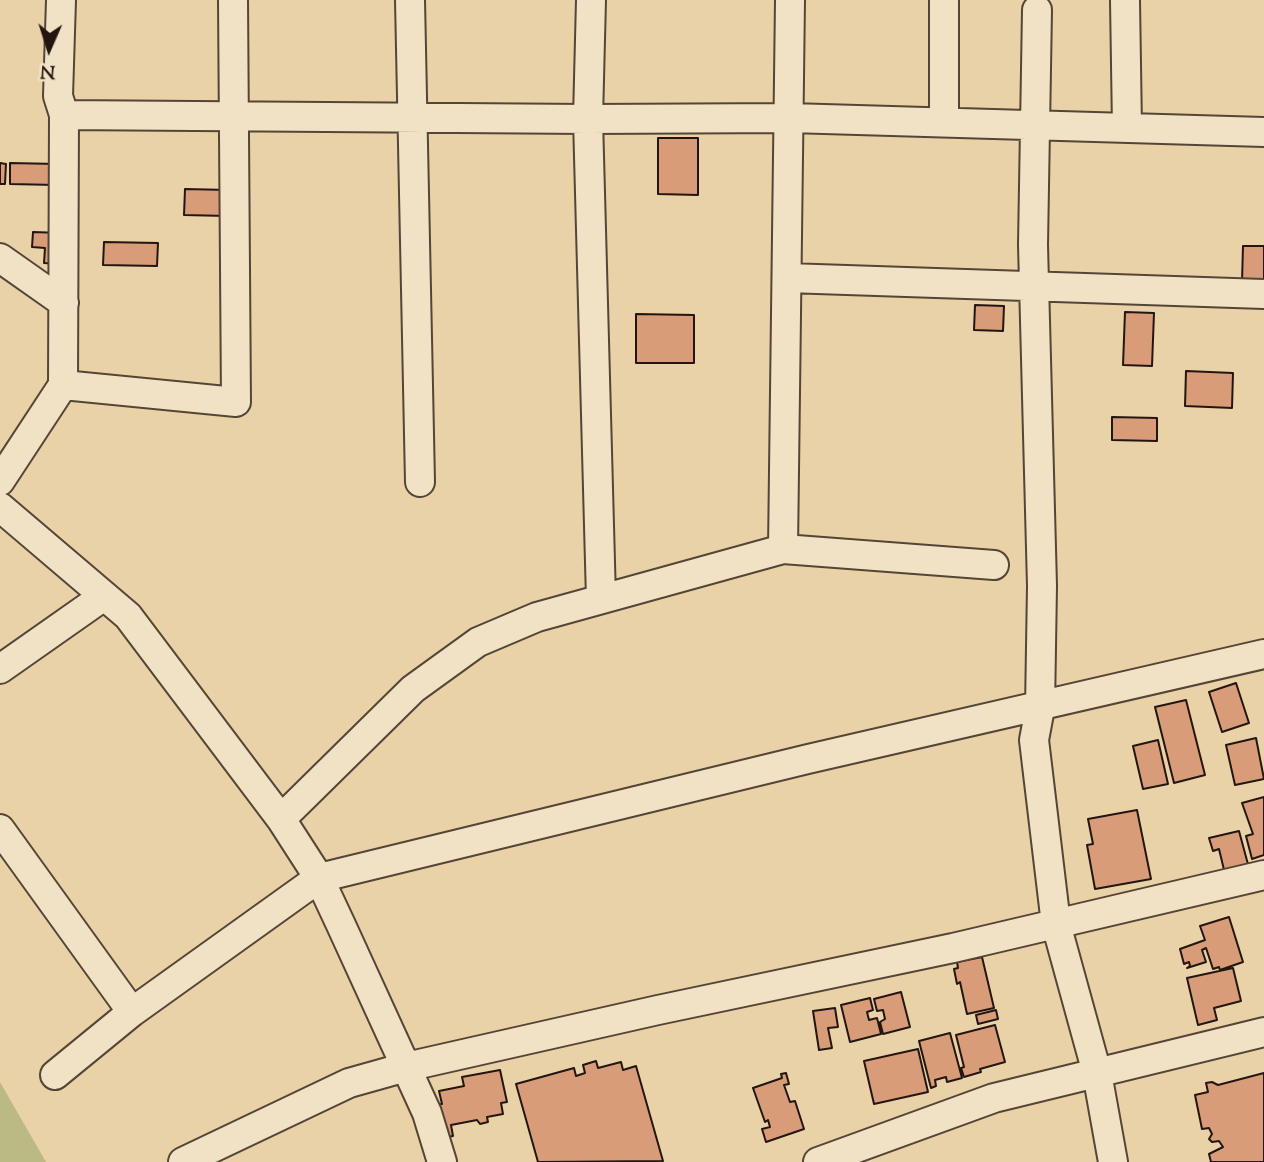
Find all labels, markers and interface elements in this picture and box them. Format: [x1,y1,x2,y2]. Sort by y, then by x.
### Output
north arrow [14,14,84,84]
text: N [40,57,56,84]

